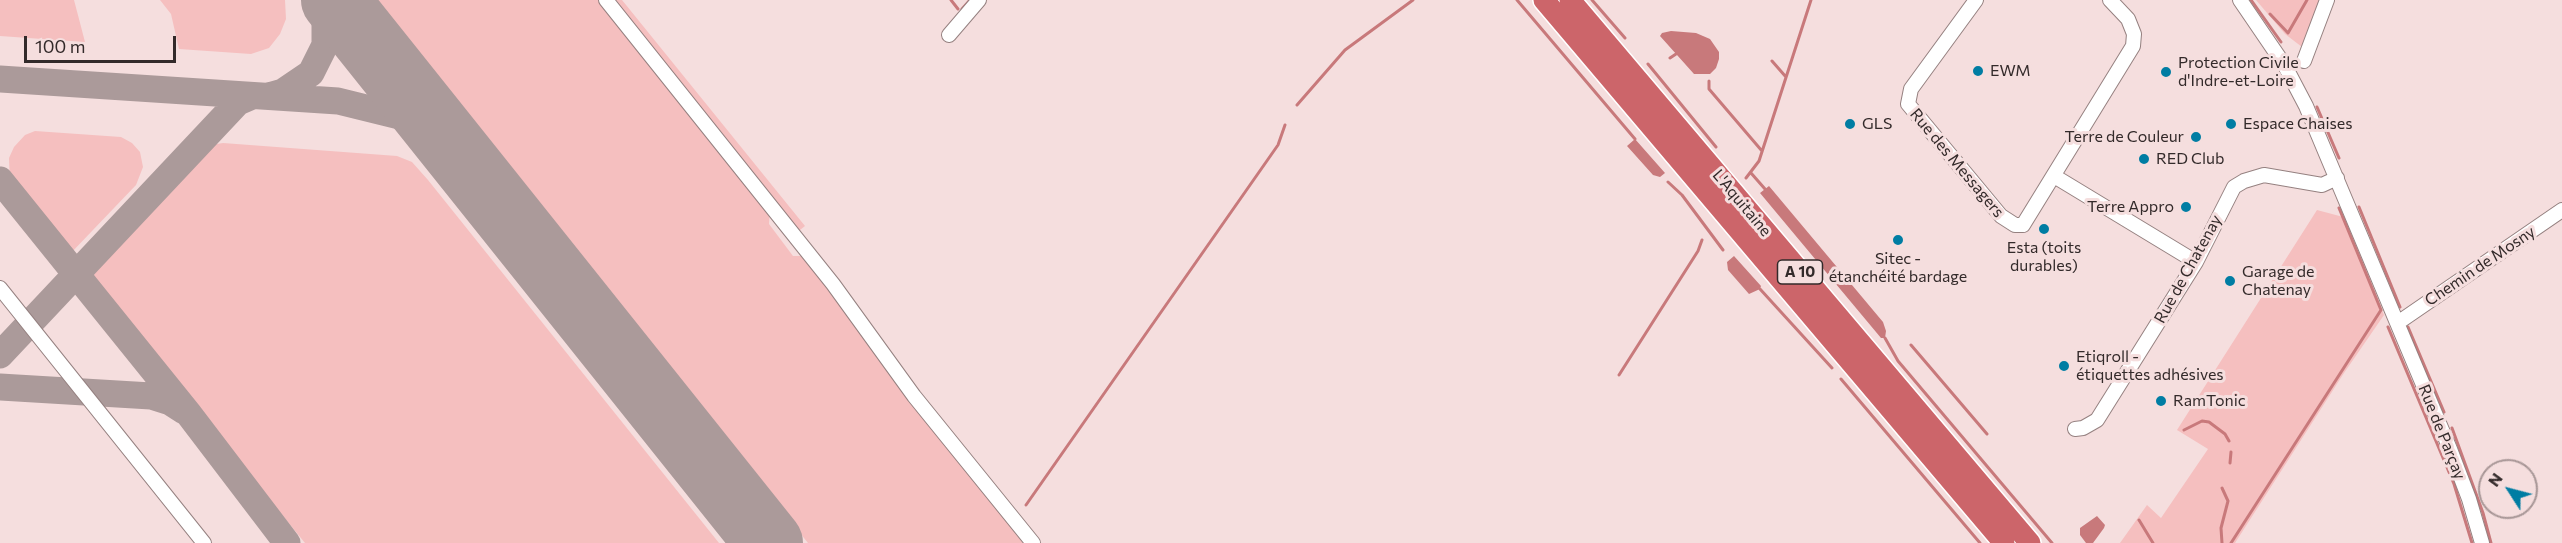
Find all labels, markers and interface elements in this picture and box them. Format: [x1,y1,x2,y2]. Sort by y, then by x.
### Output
scale bar [27,24,178,62]
text: 100 m [35,35,85,57]
place label: Protection Civile d'Indre-et-Loire [2178,53,2299,91]
place label: EWM [1990,61,2030,81]
marker: EWM [1971,64,1985,78]
marker: Protection Civile d'Indre-et-Loire [2159,65,2173,79]
street label: Rue des Messagers [1906,105,2008,221]
place label: GLS [1862,114,1892,134]
place label: Espace Chaises [2243,114,2353,134]
marker: GLS [1843,117,1857,131]
marker: Espace Chaises [2224,117,2238,131]
place label: Terre de Couleur [2064,127,2184,147]
marker: Terre de Couleur [2189,130,2203,144]
place label: RED Club [2156,149,2224,169]
marker: RED Club [2137,152,2151,166]
street label: L'Aquitaine [1709,166,1775,240]
place label: Terre Appro [2087,197,2174,217]
marker: Terre Appro [2179,200,2193,214]
street label: Rue de Chatenay [2150,212,2226,326]
marker: Esta (toits durables) [2037,222,2051,236]
street label: Chemin de Mosny [2421,222,2539,310]
marker: Sitec - étanchéité bardage [1891,233,1905,247]
place label: Esta (toits durables) [2007,238,2081,276]
place label: Sitec - étanchéité bardage [1829,249,1967,287]
road number: A 10 [1778,260,1822,284]
place label: Garage de Chatenay [2242,262,2314,300]
marker: Garage de Chatenay [2223,274,2237,288]
place label: Etiqroll - étiquettes adhésives [2076,347,2224,385]
marker: Etiqroll - étiquettes adhésives [2057,359,2071,373]
street label: Rue de Parçay [2414,382,2470,482]
place label: RamTonic [2173,391,2246,411]
marker: RamTonic [2154,394,2168,408]
north arrow [2478,459,2538,519]
text: N [2483,469,2506,490]

